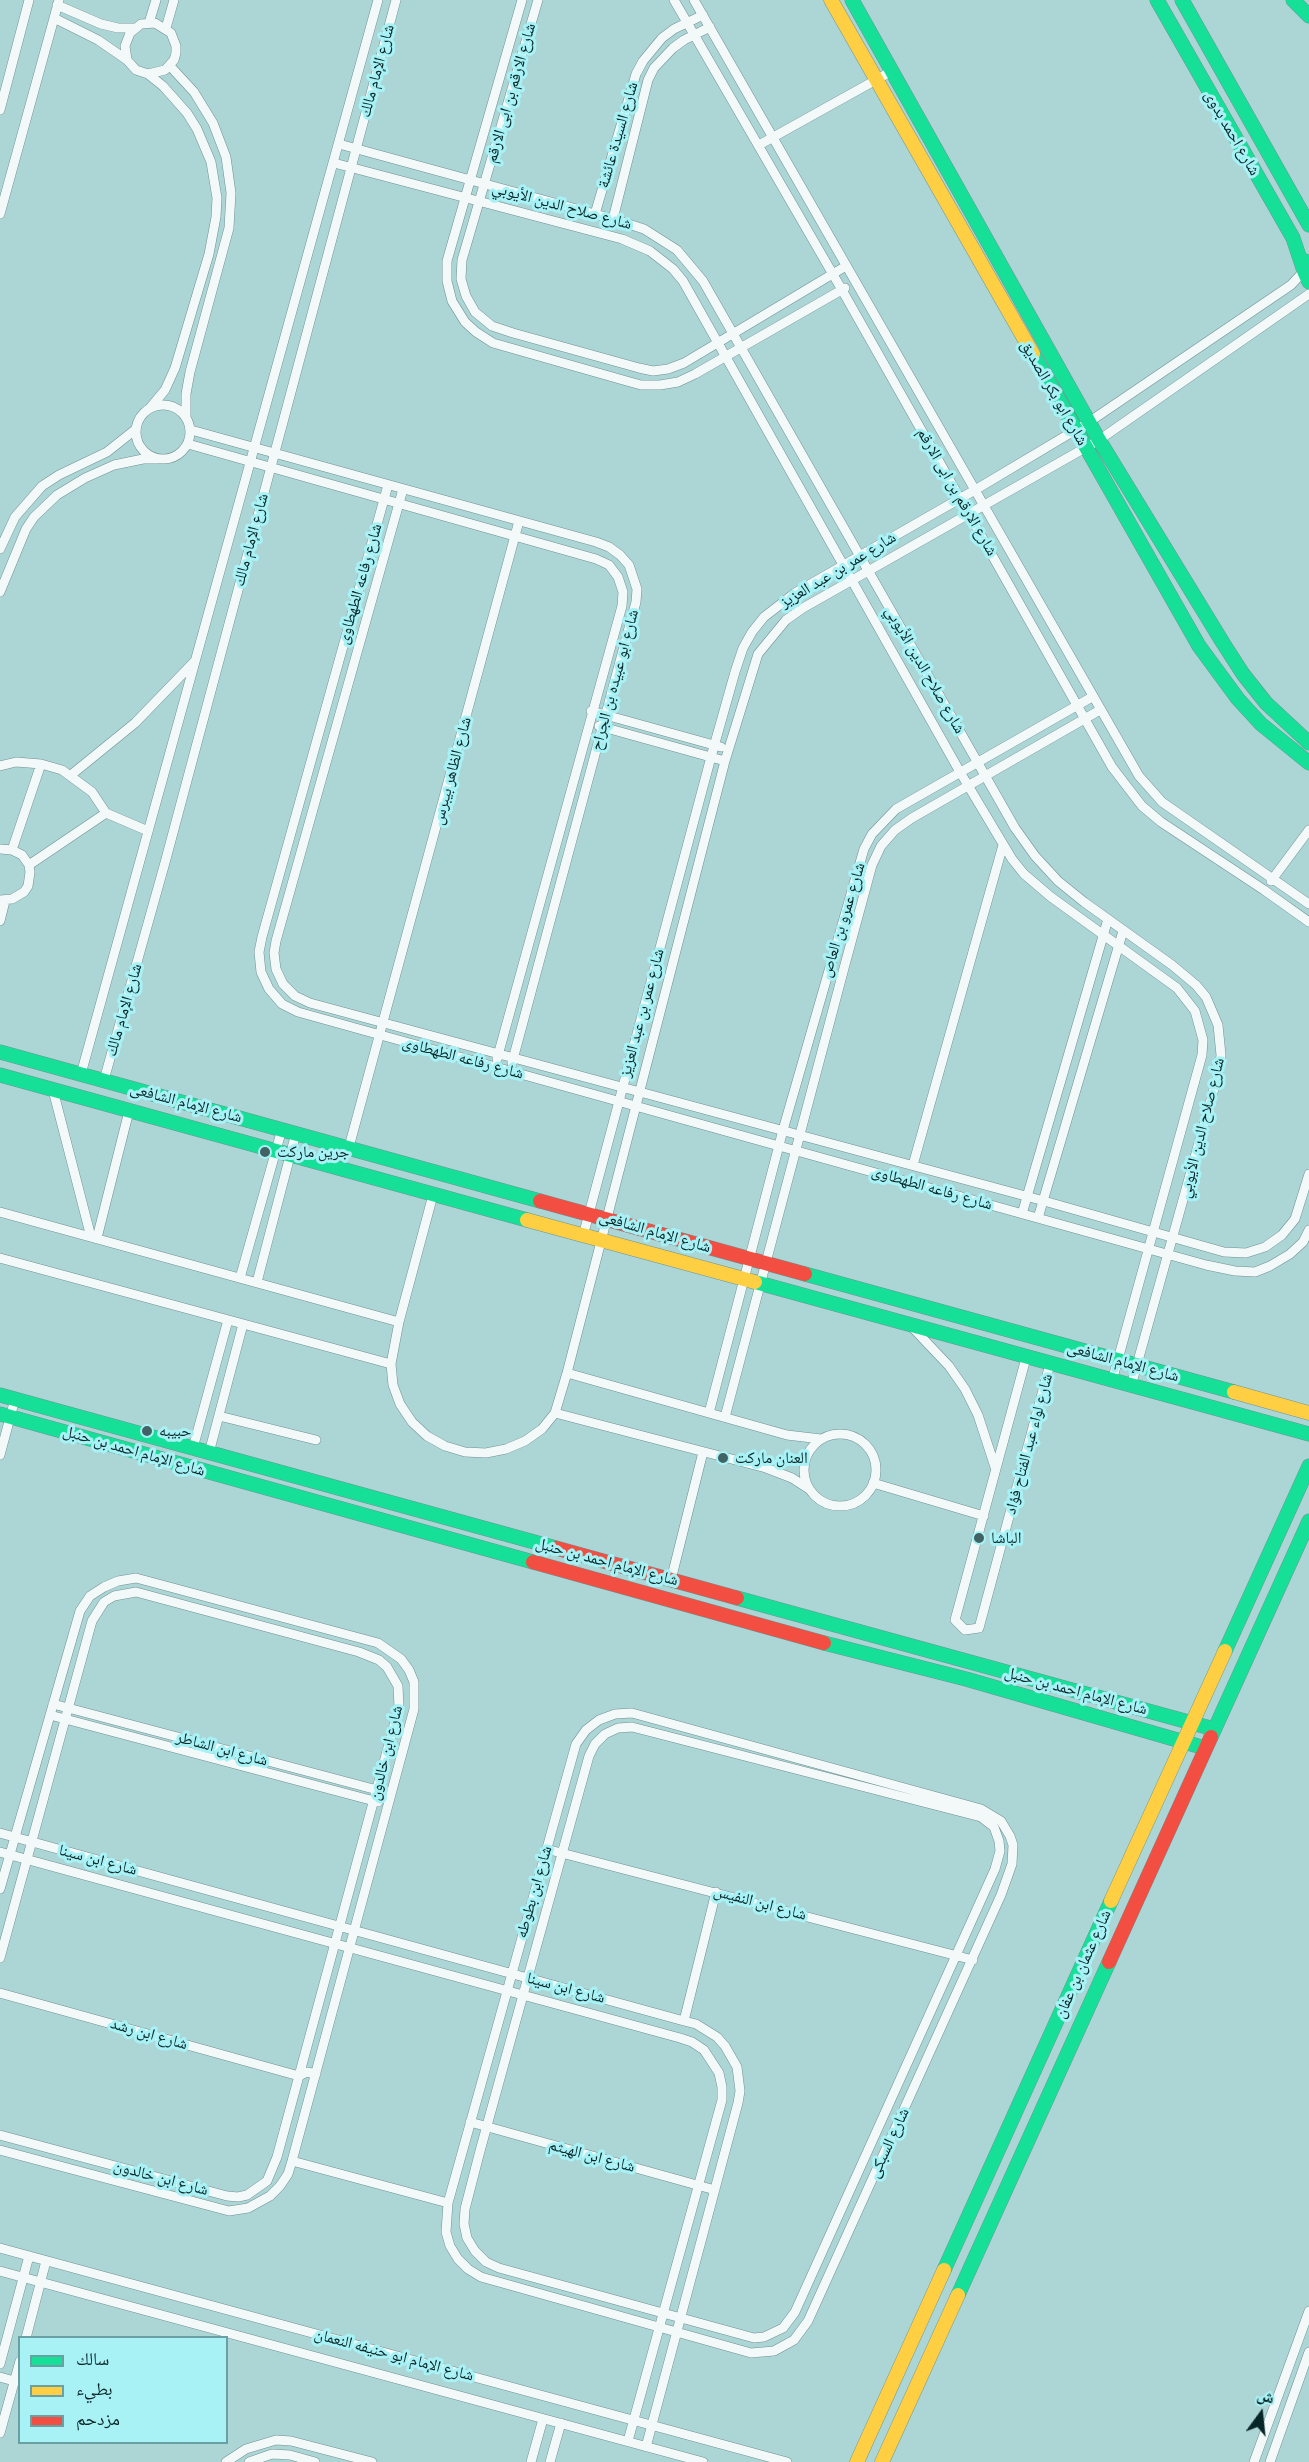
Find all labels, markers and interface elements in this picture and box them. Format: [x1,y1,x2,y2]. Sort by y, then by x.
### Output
street label: شارع الارقم بن ابى الارقم [482,21,540,165]
street label: شارع الإمام مالك [355,22,399,120]
street label: شارع السيدة عائشة [594,80,642,190]
street label: شارع احمد بدوى [1200,87,1264,179]
street label: شارع صلاح الدين الأيوبي [490,178,634,234]
street label: شارع ابو بكر الصديق [1016,337,1092,449]
street label: شارع الارقم بن ابى الارقم [913,425,1001,559]
street label: شارع الإمام مالك [229,491,273,589]
street label: شارع رفاعه الطهطاوى [334,521,386,647]
street label: شارع عمر بن عبد العزيز [776,528,900,612]
street label: شارع صلاح الدين الأيوبي [881,603,969,737]
street label: شارع ابو عبيده بن الجراح [587,607,643,753]
street label: شارع الظاهر بيبرس [428,715,476,827]
street label: شارع عمرو بن العاص [816,860,870,980]
street label: شارع عمر بن عبد العزيز [616,947,668,1079]
street label: شارع الإمام مالك [102,962,146,1058]
street label: شارع رفاعه الطهطاوى [400,1033,526,1083]
street label: شارع صلاح الدين الأيوبي [1175,1056,1229,1200]
street label: شارع الإمام الشافعى [128,1079,244,1127]
place label: جرين ماركت [277,1142,349,1162]
marker: جرين ماركت [258,1145,272,1159]
street label: شارع رفاعه الطهطاوى [869,1162,995,1214]
street label: شارع الإمام الشافعى [597,1207,713,1257]
street label: شارع الإمام الشافعى [1065,1338,1181,1386]
street label: شارع لواء عبد الفتاح فؤاد [1001,1372,1057,1516]
place label: حبيبه [159,1421,192,1441]
street label: شارع الإمام احمد بن حنبل [61,1422,207,1480]
marker: حبيبه [140,1424,154,1438]
place label: العنان ماركت [735,1448,808,1468]
marker: العنان ماركت [716,1451,730,1465]
place label: الباشا [991,1528,1021,1548]
marker: الباشا [972,1531,986,1545]
street label: شارع الإمام احمد بن حنبل [534,1534,680,1590]
street label: شارع الإمام احمد بن حنبل [1003,1663,1149,1719]
street label: شارع ابن خالدون [365,1703,407,1803]
street label: شارع ابن الشاطر [174,1728,270,1770]
street label: شارع ابن سينا [57,1840,139,1880]
street label: شارع ابن بطوطه [512,1844,556,1940]
street label: شارع ابن النفيس [711,1881,809,1925]
street label: شارع عثمان بن عفان [1051,1907,1115,2021]
street label: شارع ابن سينا [525,1968,607,2008]
street label: شارع ابن رشد [108,2014,190,2054]
street label: شارع السبكى [864,2105,914,2181]
street label: شارع ابن الهيثم [547,2135,637,2177]
street label: شارع ابن خالدون [112,2156,210,2200]
street label: شارع الإمام ابو حنيفه النعمان [312,2324,476,2386]
legend [18,2336,228,2444]
text: سالك [76,2348,109,2370]
text: بطيء [76,2378,113,2400]
north arrow [1231,2384,1291,2444]
text: ش [1255,2385,1276,2408]
text: مزدحم [76,2408,120,2430]

